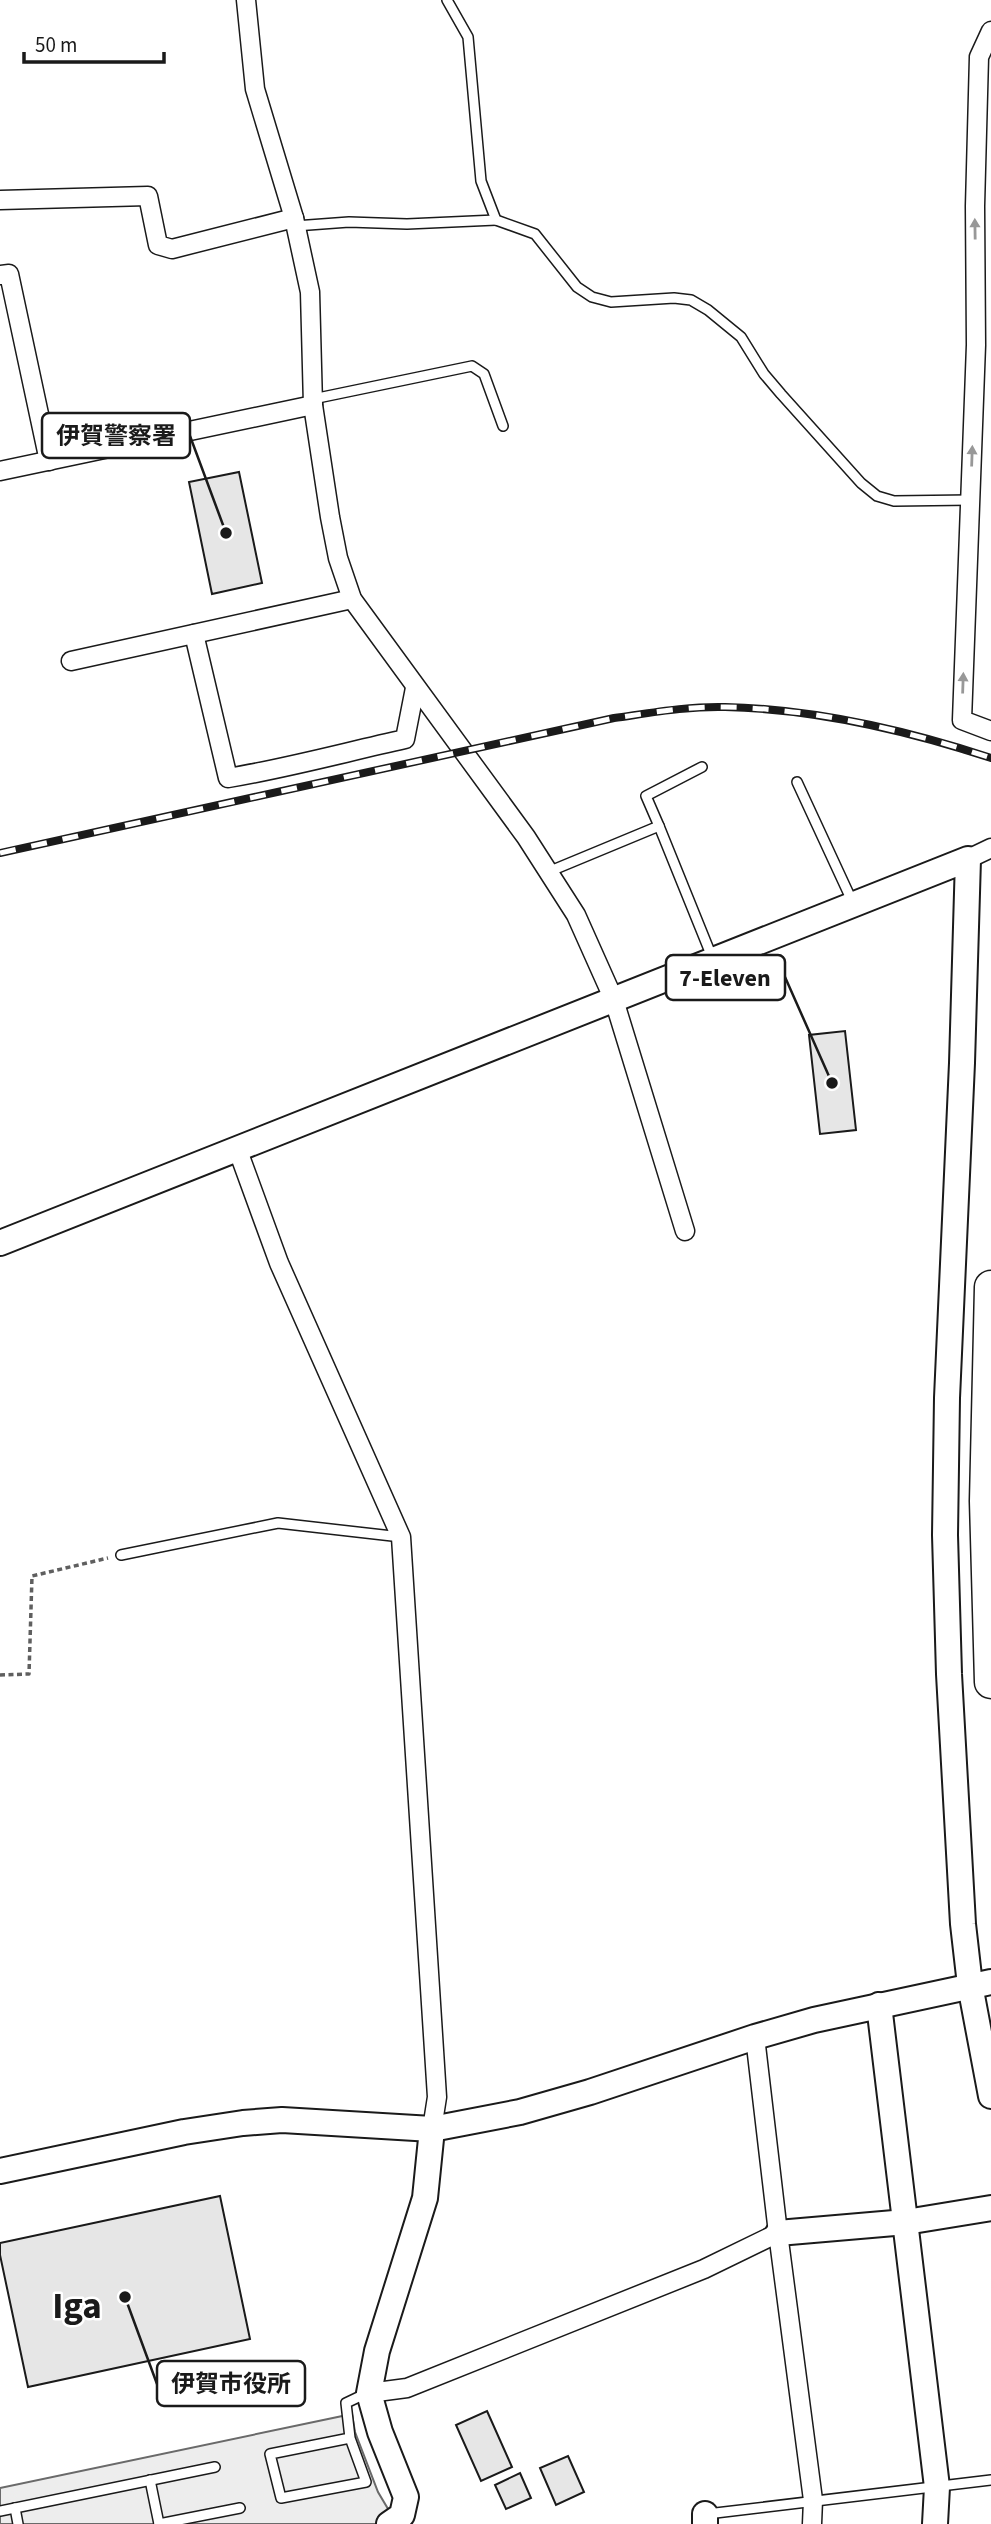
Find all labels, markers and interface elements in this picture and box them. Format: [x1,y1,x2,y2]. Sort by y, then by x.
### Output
scale bar [24,21,164,65]
text: 50 m [35,30,77,60]
one-way arrow [969,217,981,239]
callout: 伊賀警察署 [42,413,190,458]
text: 伊賀警察署 [56,419,176,454]
one-way arrow [967,445,978,467]
one-way arrow [958,672,969,694]
callout: 7-Eleven [666,955,785,1000]
text: 7-Eleven [679,961,771,996]
district label: Iga [52,2280,102,2333]
callout: 伊賀市役所 [157,2361,305,2406]
text: 伊賀市役所 [171,2367,291,2402]

